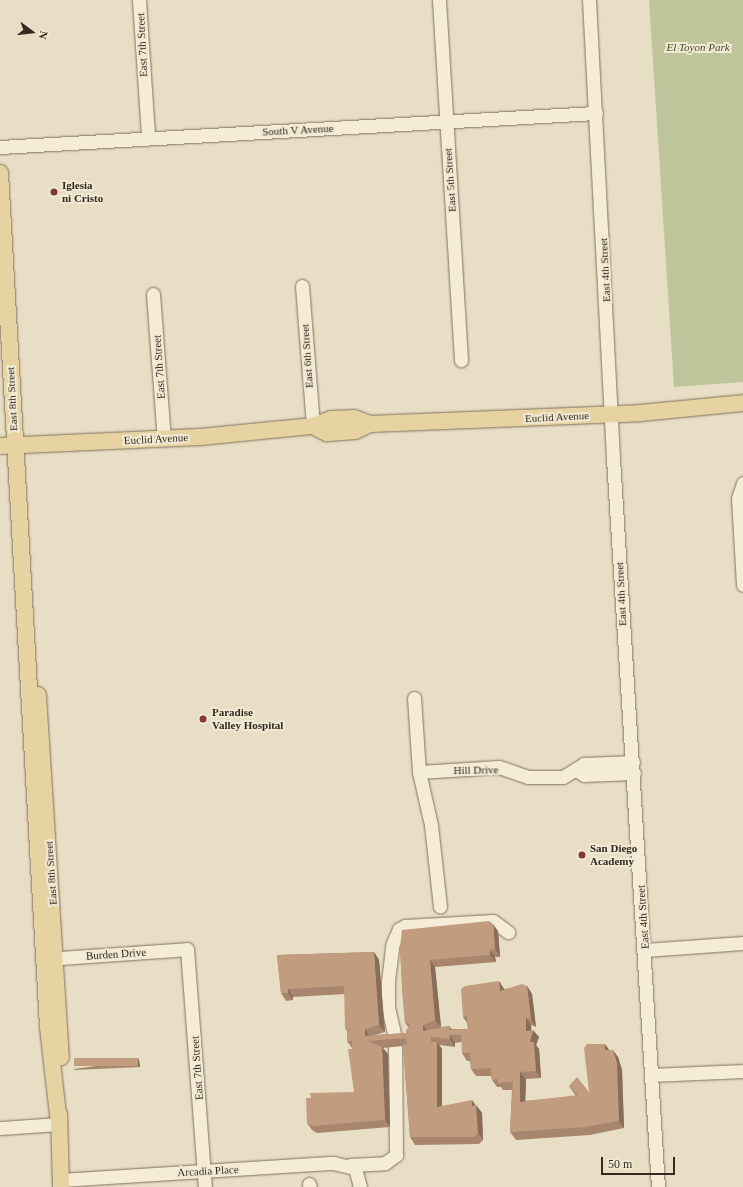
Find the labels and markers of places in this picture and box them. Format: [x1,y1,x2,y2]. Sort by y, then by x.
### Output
place label: Iglesia ni Cristo [62,179,103,205]
marker: Iglesia ni Cristo [49,187,59,197]
place label: Paradise Valley Hospital [212,706,283,732]
marker: Paradise Valley Hospital [197,713,209,725]
place label: San Diego Academy [590,842,637,868]
marker: San Diego Academy [577,850,587,860]

